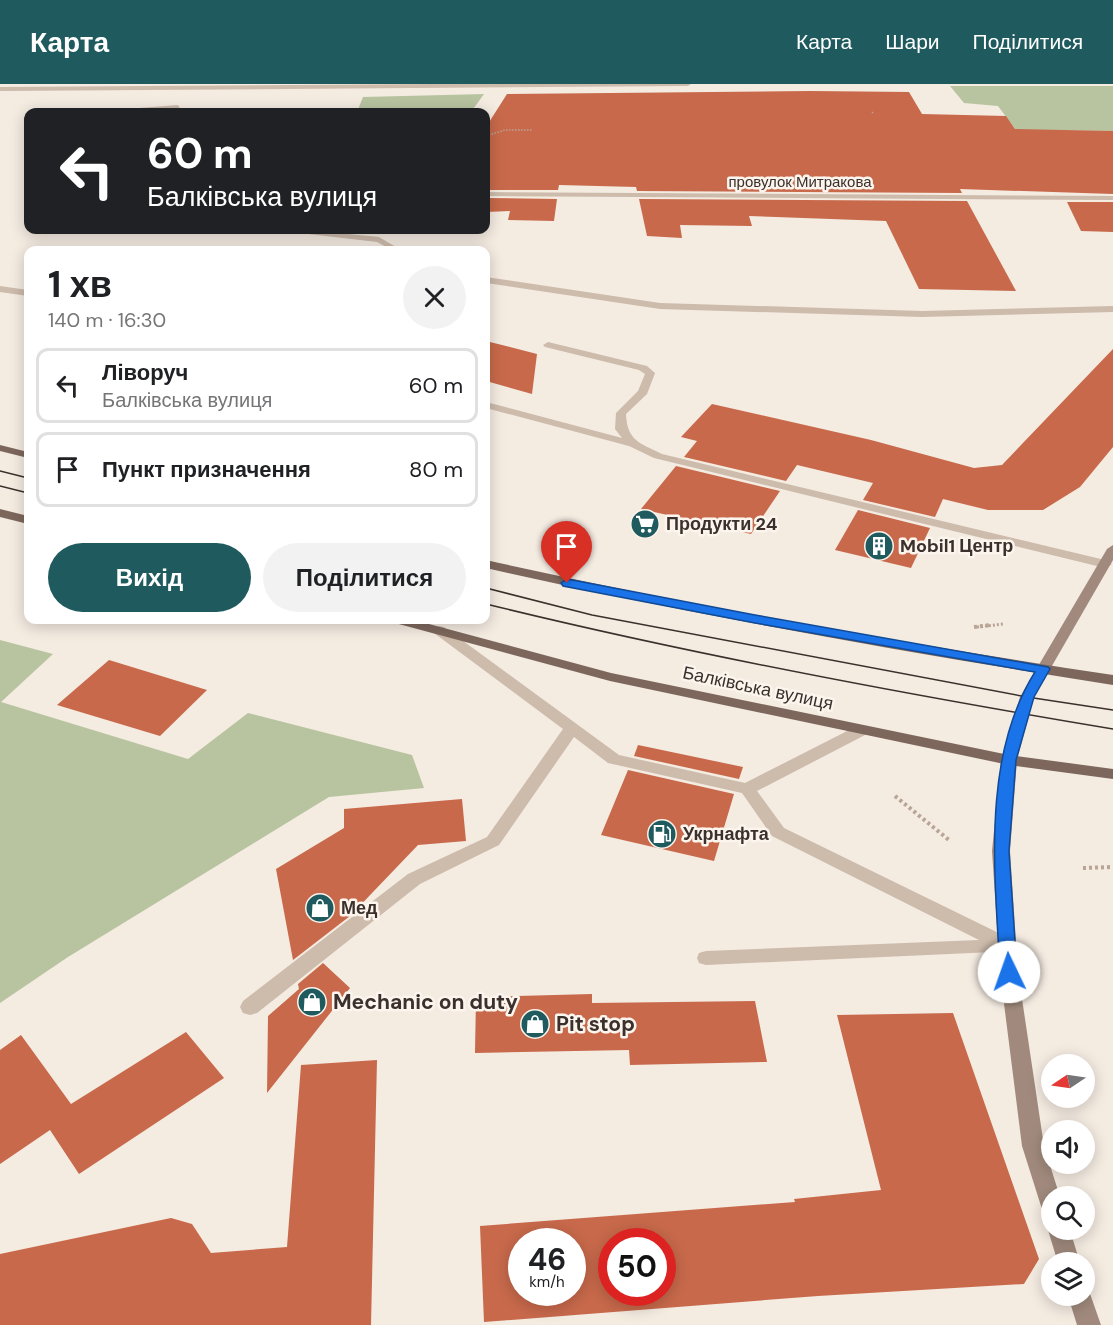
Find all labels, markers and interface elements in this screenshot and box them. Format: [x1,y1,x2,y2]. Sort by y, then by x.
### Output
text: Карта [30,24,109,61]
text: Карта [796,28,852,56]
text: Шари [885,28,940,56]
text: Поділитися [973,28,1083,56]
text: 60 m [147,126,253,181]
icon: left [48,132,126,210]
street label: провулок Митракова [728,172,872,192]
text: Балківська вулиця [147,179,377,214]
text: 1 хв [48,261,112,308]
button: close [403,266,466,329]
text: 140 m · 16:30 [48,307,166,333]
text: Ліворуч [102,358,188,387]
icon: left [51,369,84,402]
text: 60 m [409,371,463,400]
text: Балківська вулиця [102,387,272,413]
icon: arrive [51,453,84,486]
text: Пункт призначення [102,455,311,484]
text: 80 m [409,455,463,484]
supermarket icon: Продукти 24 [629,508,661,540]
place label: Продукти 24 [666,512,778,536]
pin [541,521,592,583]
icon: arrive [550,530,583,563]
building icon: Mobil1 Центр [863,530,895,562]
place label: Mobil1 Центр [900,534,1013,558]
button: Вихід [48,543,251,612]
button: Поділитися [263,543,466,612]
street label: Балківська вулиця [680,660,836,716]
fuel station icon: Укрнафта [646,818,678,850]
place label: Укрнафта [683,822,770,846]
shop icon: Мед [304,892,336,924]
place label: Мед [341,896,378,920]
position arrow [977,940,1041,1004]
shop icon: Mechanic on duty [296,986,328,1018]
place label: Mechanic on duty [333,988,518,1016]
shop icon: Pit stop [519,1008,551,1040]
place label: Pit stop [556,1010,635,1038]
north arrow [1041,1054,1095,1108]
map controls [1041,1054,1095,1306]
button: sound [1041,1120,1095,1174]
button: search [1041,1186,1095,1240]
speed limit sign: 50 [598,1228,676,1306]
text: 46 [528,1240,566,1279]
button: layers [1041,1252,1095,1306]
text: km/h [529,1272,565,1292]

